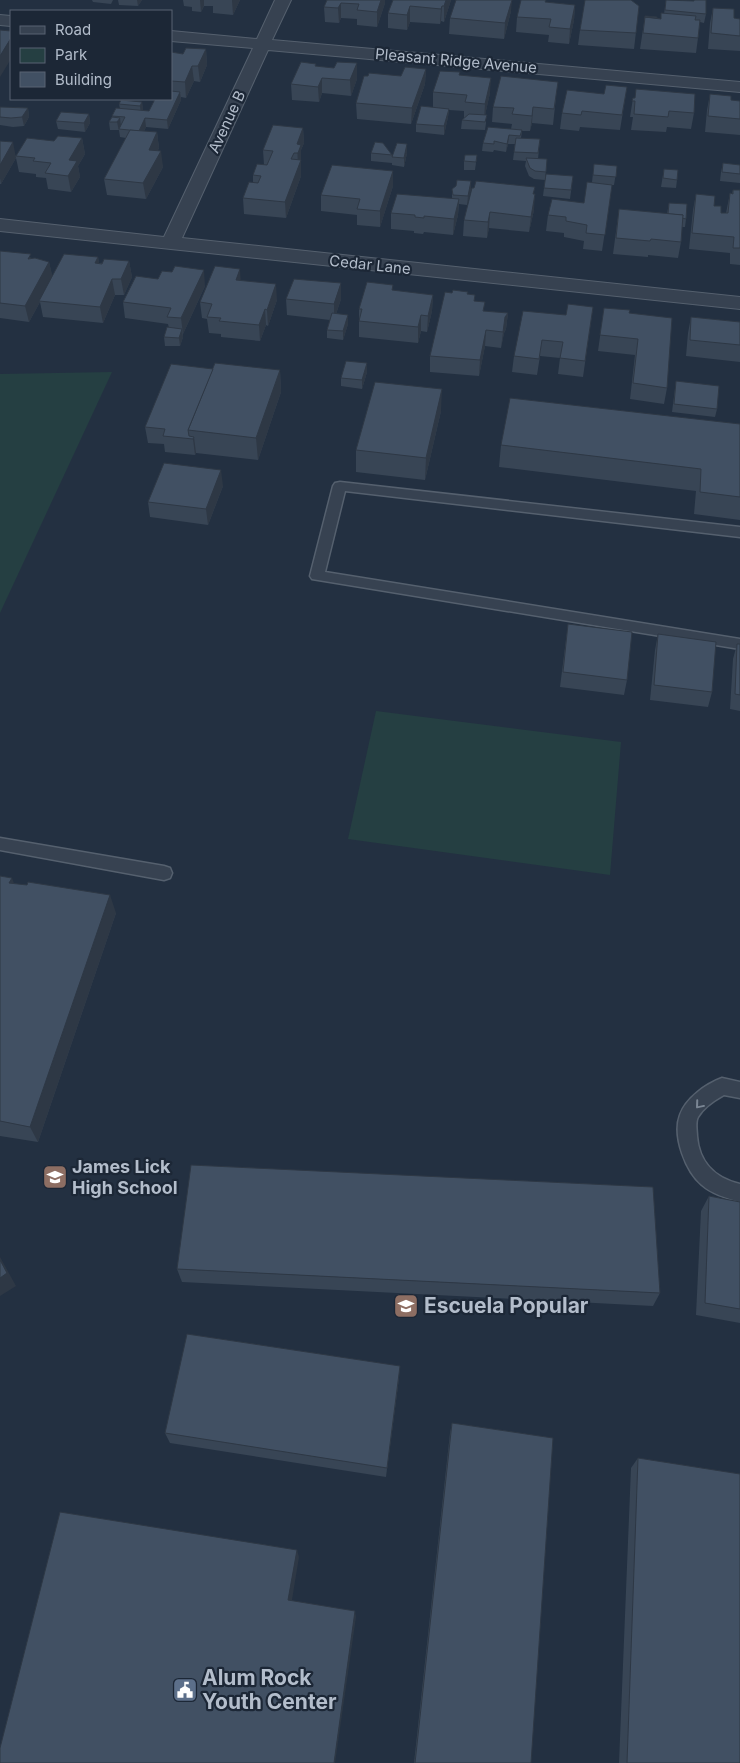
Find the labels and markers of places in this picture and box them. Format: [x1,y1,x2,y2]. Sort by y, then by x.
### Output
place label: James Lick High School [72,1156,178,1198]
school or university icon: James Lick High School [42,1164,68,1190]
school or university icon: Escuela Popular [393,1293,419,1319]
place label: Escuela Popular [424,1293,589,1318]
place label: Alum Rock Youth Center [202,1665,337,1714]
public building icon: Alum Rock Youth Center [172,1677,198,1703]

